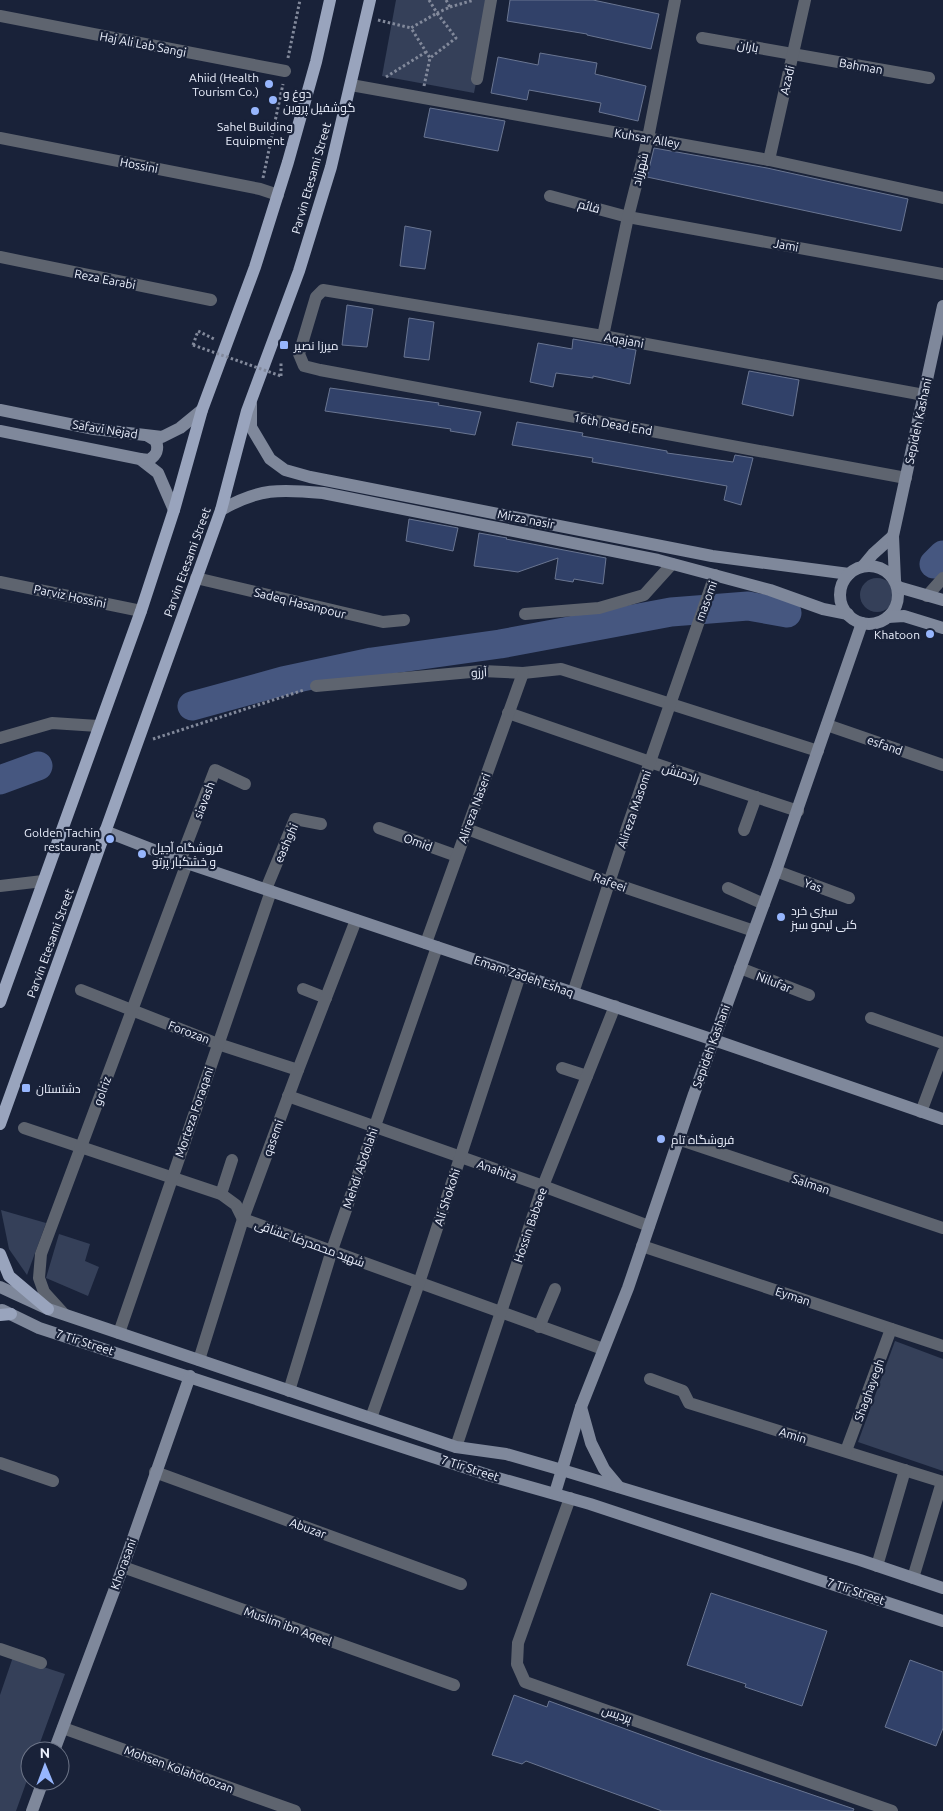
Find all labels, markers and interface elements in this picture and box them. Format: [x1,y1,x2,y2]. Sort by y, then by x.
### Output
street label: Haj Ali Lab Sangi [99,29,188,59]
street label: باران [736,38,760,55]
street label: Bahman [838,56,884,76]
street label: Azadi [777,64,797,96]
place label: Ahiid (Health Tourism Co.) [189,71,259,99]
marker: Ahiid (Health Tourism Co.) [263,78,275,90]
place label: دوغ و گوشفیل پروین [283,87,355,117]
marker: دوغ و گوشفیل پروین [267,94,279,106]
marker: Sahel Building Equipment [249,105,261,117]
place label: Sahel Building Equipment [217,120,293,147]
street label: Parvin Etesami Street [289,120,333,235]
street label: Kuhsar Alley [613,126,681,150]
street label: شهرزاد [630,151,651,187]
street label: Hossini [119,155,159,175]
street label: قائم [576,197,601,217]
street label: Jami [772,236,800,254]
street label: Reza Earabi [73,267,137,291]
street label: Aqajani [603,330,645,350]
marker: میرزا نصیر [278,339,290,351]
place label: میرزا نصیر [293,339,339,353]
street label: Sepideh Kashani [903,377,933,465]
street label: 16th Dead End [573,411,653,437]
street label: Safavi Nejad [71,417,139,441]
street label: Parvin Etesami Street [161,505,213,618]
street label: Mirza nasir [496,507,556,531]
street label: masomi [693,579,719,623]
street label: Parviz Hossini [33,582,107,610]
street label: Sadeq Hasanpour [253,585,348,621]
place label: Khatoon [874,628,920,641]
marker: Khatoon [924,628,936,640]
street label: آرزو [471,665,488,680]
street label: esfand [866,733,904,757]
street label: رادمنش [660,761,701,786]
street label: Alireza Masomi [615,768,653,850]
street label: Alireza Naseri [455,771,493,845]
street label: siavash [191,780,217,820]
street label: eashghi [272,821,300,865]
place label: Golden Tachin restaurant [24,826,100,853]
street label: Omid [402,831,434,853]
marker: Golden Tachin restaurant [104,833,116,845]
place label: فروشگاه آجیل و خشکبار پرتو [152,841,223,871]
marker: فروشگاه آجیل و خشکبار پرتو [136,848,148,860]
street label: Rafeei [592,870,628,894]
street label: Yas [802,876,824,894]
street label: Parvin Etesami Street [24,886,76,999]
place label: سبزی خرد کنی لیمو سبز [790,904,857,932]
marker: سبزی خرد کنی لیمو سبز [775,911,787,923]
street label: Emam Zadeh Eshaq [472,953,576,999]
street label: Nilufar [755,969,794,995]
street label: Sepideh Kashani [690,1003,732,1089]
street label: Forozan [166,1018,212,1046]
street label: Morteza Foraqani [172,1065,216,1159]
street label: golriz [91,1074,113,1107]
marker: دشتستان [20,1082,32,1094]
place label: دشتستان [36,1082,81,1096]
street label: qasemi [260,1118,286,1158]
street label: Mehdi Abdolahi [340,1126,380,1210]
marker: فروشگاه تام [655,1133,667,1145]
place label: فروشگاه تام [671,1133,734,1148]
street label: Anahita [475,1157,519,1183]
street label: Ali Shokohi [432,1167,462,1227]
street label: Salman [790,1172,832,1196]
street label: Hossin Babaee [511,1186,549,1264]
street label: شهید محمدرضا عشاقی [253,1217,367,1270]
street label: Eyman [774,1284,812,1308]
street label: 7 Tir Street [54,1327,116,1358]
street label: Shaghayegh [852,1357,886,1423]
street label: Amin [778,1425,808,1445]
street label: 7 Tir Street [439,1453,501,1484]
street label: Abuzar [288,1515,328,1541]
street label: Khorasani [108,1537,138,1591]
street label: 7 Tir Street [825,1575,887,1607]
street label: Muslim ibn Aqeel [242,1604,334,1648]
street label: پردیس [599,1703,634,1728]
north arrow [20,1741,70,1791]
street label: Mohsen Kolahdoozan [122,1743,236,1795]
text: N [39,1745,50,1761]

